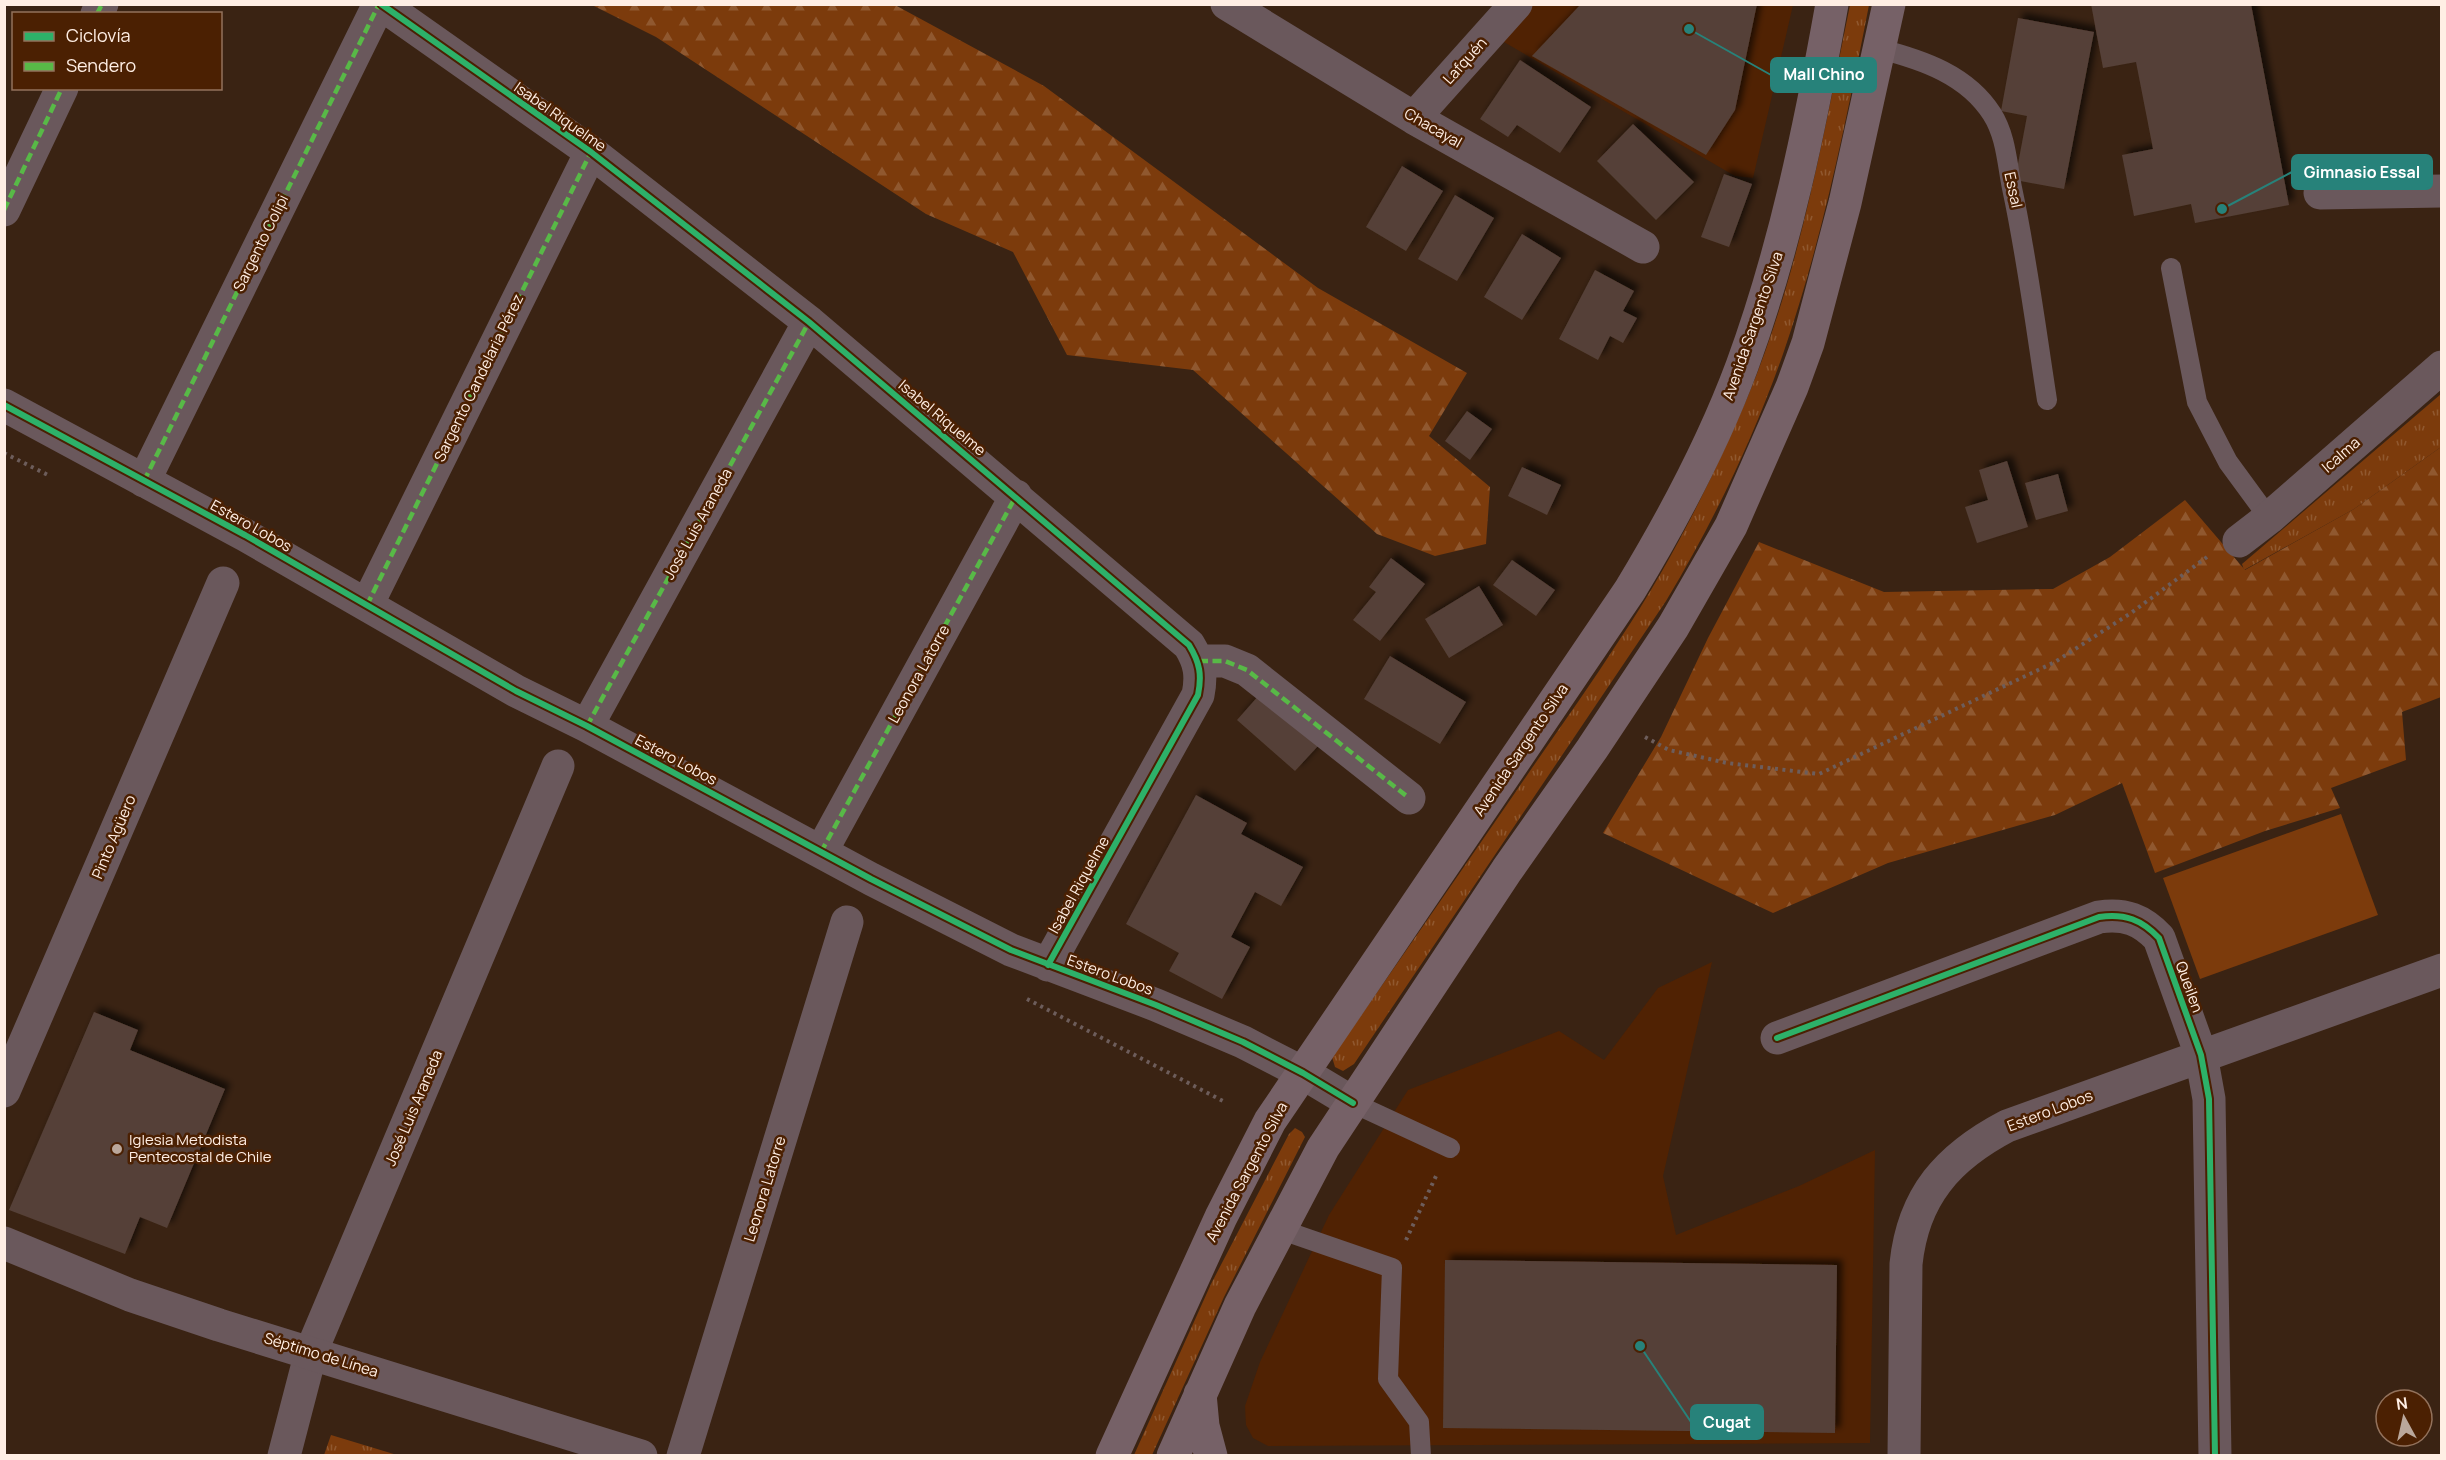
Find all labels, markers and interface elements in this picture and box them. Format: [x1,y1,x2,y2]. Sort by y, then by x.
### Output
legend [12,12,222,90]
text: Ciclovía [66,23,131,47]
street label: Lafquén [1438,33,1491,89]
text: Sendero [66,53,136,77]
callout: Mall Chino [1771,58,1876,92]
text: Mall Chino [1783,63,1865,85]
street label: Isabel Riquelme [510,77,611,156]
street label: Chacayal [1400,103,1466,153]
callout: Gimnasio Essal [2292,155,2432,189]
text: Gimnasio Essal [2304,161,2420,183]
street label: Essal [1999,170,2028,210]
street label: Sargento Colipi [228,191,293,295]
street label: Avenida Sargento Silva [1717,249,1788,403]
street label: Sargento Candelaria Pérez [429,290,528,465]
street label: Isabel Riquelme [894,375,991,461]
street label: Icalma [2317,432,2364,477]
street label: José Luis Araneda [658,464,737,583]
street label: Estero Lobos [207,495,296,557]
street label: Leonora Latorre [883,621,954,727]
street label: Avenida Sargento Silva [1468,679,1573,820]
street label: Estero Lobos [632,729,721,790]
street label: Pinto Agüero [86,792,141,882]
street label: Isabel Riquelme [1043,832,1114,937]
street label: Estero Lobos [1064,949,1156,1000]
street label: Queilen [2171,958,2208,1015]
street label: José Luis Araneda [380,1047,447,1169]
street label: Estero Lobos [2004,1085,2096,1136]
street label: Avenida Sargento Silva [1201,1098,1292,1245]
place label: Iglesia Metodista Pentecostal de Chile [129,1129,272,1167]
street label: Leonora Latorre [738,1133,791,1244]
marker: Iglesia Metodista Pentecostal de Chile [110,1142,124,1156]
street label: Séptimo de Línea [261,1327,381,1382]
north arrow [2374,1388,2434,1448]
text: N [2395,1391,2409,1415]
callout: Cugat [1691,1405,1763,1439]
text: Cugat [1703,1411,1751,1433]

